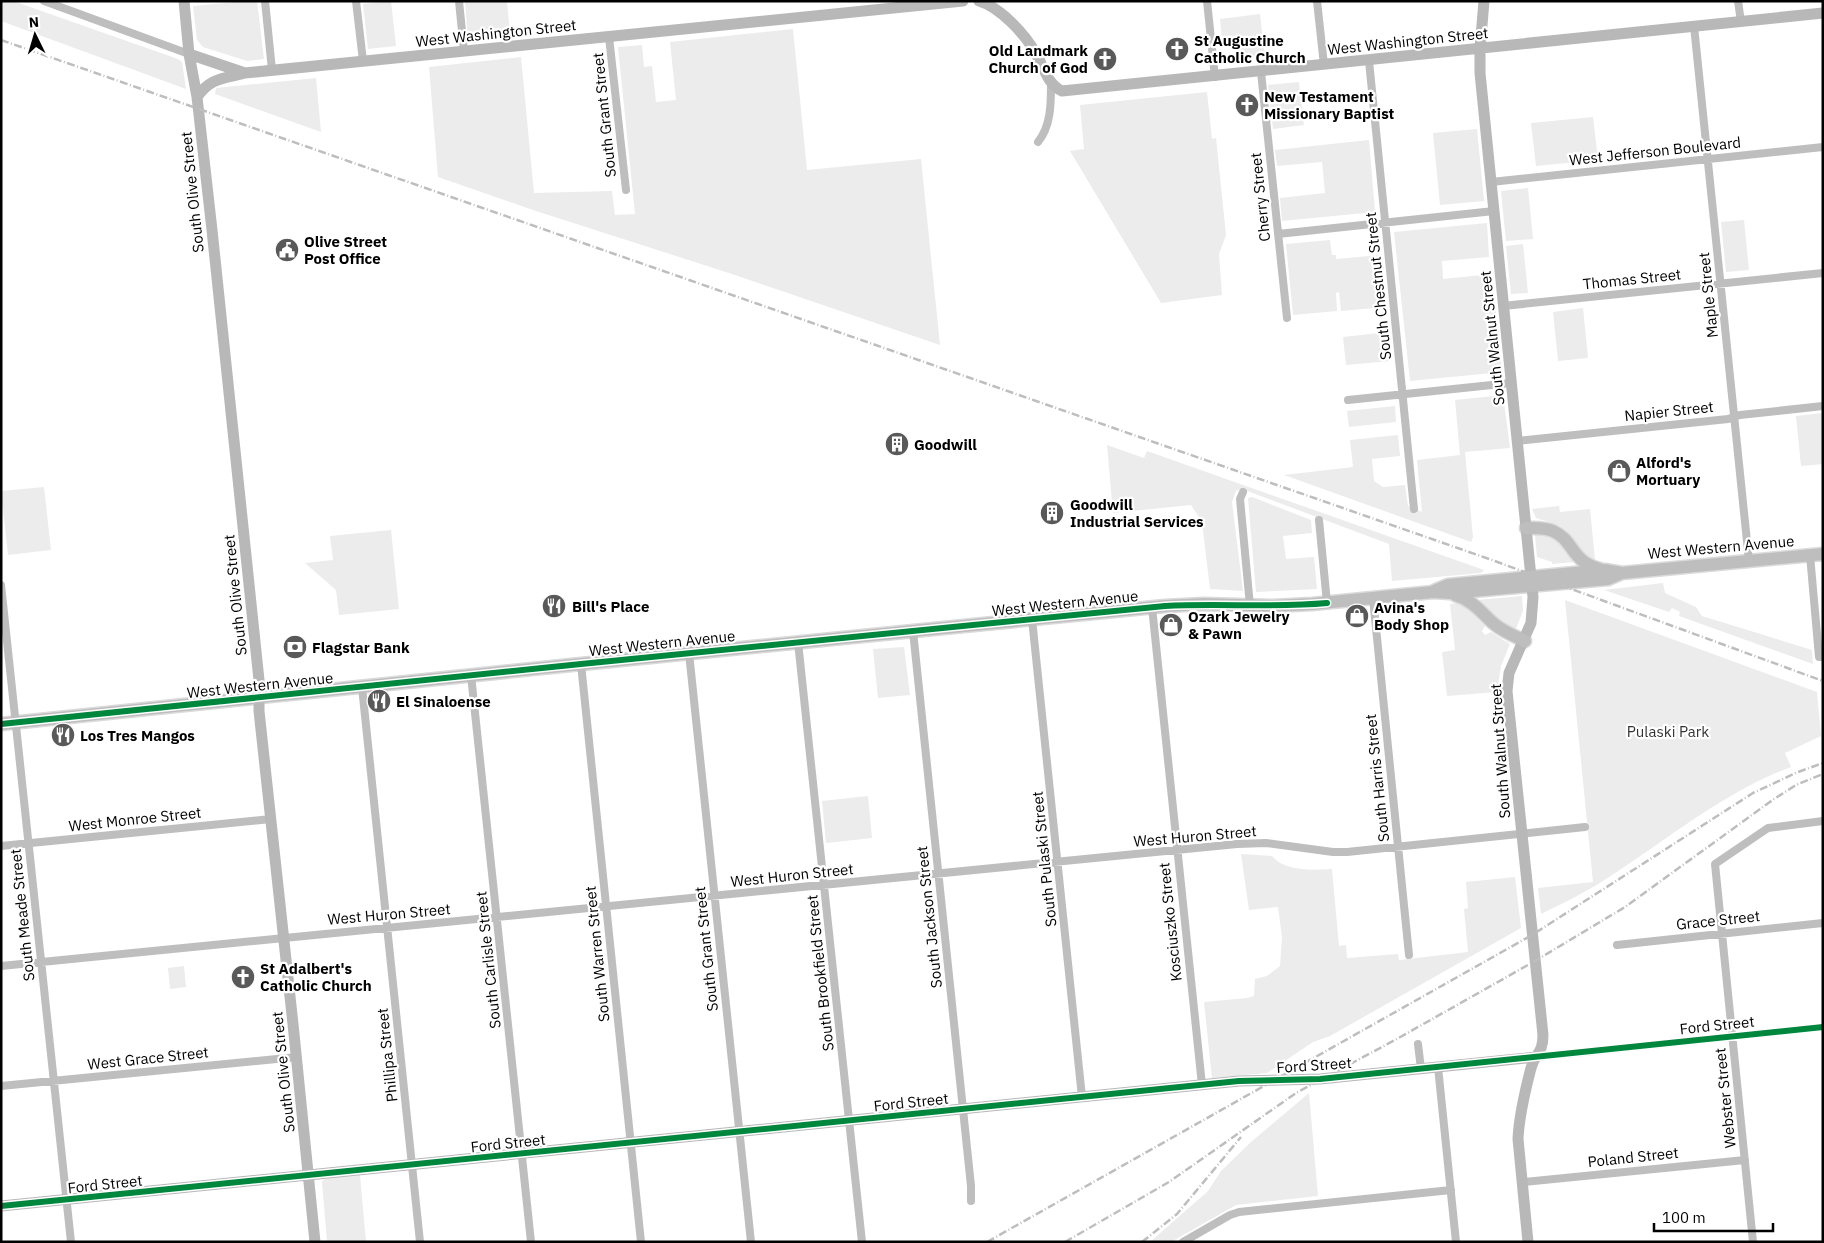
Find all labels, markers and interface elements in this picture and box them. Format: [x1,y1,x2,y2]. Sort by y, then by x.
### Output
north arrow [10,10,60,60]
text: N [28,13,40,31]
street label: West Washington Street [415,15,577,51]
street label: West Washington Street [1327,23,1489,59]
place label: St Augustine Catholic Church [1194,31,1306,67]
church icon: St Augustine Catholic Church [1164,36,1190,62]
place label: Old Landmark Church of God [988,41,1088,77]
church icon: Old Landmark Church of God [1092,46,1118,72]
street label: South Grant Street [588,52,620,178]
place label: New Testament Missionary Baptist [1264,87,1395,123]
church icon: New Testament Missionary Baptist [1234,92,1260,118]
street label: South Olive Street [176,131,208,253]
street label: West Jefferson Boulevard [1568,133,1742,169]
street label: Cherry Street [1246,152,1274,242]
street label: South Chestnut Street [1361,211,1395,361]
place label: Olive Street Post Office [304,232,387,268]
public building icon: Olive Street Post Office [274,237,300,263]
street label: Maple Street [1694,251,1722,339]
street label: Thomas Street [1582,264,1682,294]
street label: South Walnut Street [1475,270,1509,406]
street label: Napier Street [1624,397,1714,425]
building icon: Goodwill [884,431,910,457]
place label: Goodwill [914,435,977,454]
place label: Alford's Mortuary [1636,453,1700,489]
shop icon: Alford's Mortuary [1606,458,1632,484]
place label: Goodwill Industrial Services [1070,495,1204,531]
building icon: Goodwill Industrial Services [1039,500,1065,526]
street label: West Western Avenue [1647,531,1795,563]
street label: South Olive Street [219,534,251,656]
street label: West Western Avenue [991,586,1139,620]
restaurant icon: Bill's Place [541,593,567,619]
place label: Bill's Place [572,597,649,616]
place label: Avina's Body Shop [1374,598,1449,634]
shop icon: Avina's Body Shop [1344,603,1370,629]
place label: Ozark Jewelry & Pawn [1188,607,1290,643]
shop icon: Ozark Jewelry & Pawn [1158,612,1184,638]
street label: West Western Avenue [588,626,736,660]
bank icon: Flagstar Bank [282,634,308,660]
place label: Flagstar Bank [312,638,410,657]
street label: West Western Avenue [186,668,334,702]
street label: South Walnut Street [1486,683,1514,819]
restaurant icon: El Sinaloense [366,688,392,714]
place label: El Sinaloense [396,692,491,711]
street label: South Harris Street [1361,713,1393,843]
restaurant icon: Los Tres Mangos [50,722,76,748]
park label: Pulaski Park [1627,722,1709,741]
place label: Los Tres Mangos [80,726,195,745]
street label: South Pulaski Street [1027,790,1061,928]
street label: West Monroe Street [68,803,202,835]
street label: West Huron Street [1133,821,1257,851]
street label: South Jackson Street [912,845,946,989]
street label: South Meade Street [6,848,38,982]
street label: West Huron Street [730,859,854,891]
street label: Kosciuszko Street [1154,862,1186,982]
street label: South Warren Street [580,885,614,1023]
street label: South Grant Street [690,886,722,1012]
street label: South Carlisle Street [471,890,505,1030]
street label: South Brookfield Street [802,894,838,1052]
street label: West Huron Street [327,899,451,929]
street label: Grace Street [1675,906,1761,934]
place label: St Adalbert's Catholic Church [260,959,372,995]
church icon: St Adalbert's Catholic Church [230,964,256,990]
street label: Phillipa Street [373,1007,401,1103]
street label: South Olive Street [267,1011,299,1133]
street label: Ford Street [1679,1012,1755,1038]
street label: West Grace Street [87,1042,209,1074]
street label: Webster Street [1710,1047,1740,1149]
street label: Ford Street [1276,1053,1352,1077]
street label: Ford Street [873,1089,949,1115]
street label: Ford Street [470,1130,546,1156]
street label: Poland Street [1587,1143,1679,1171]
street label: Ford Street [67,1171,143,1197]
scale bar [1654,1200,1773,1232]
text: 100 m [1662,1208,1706,1227]

